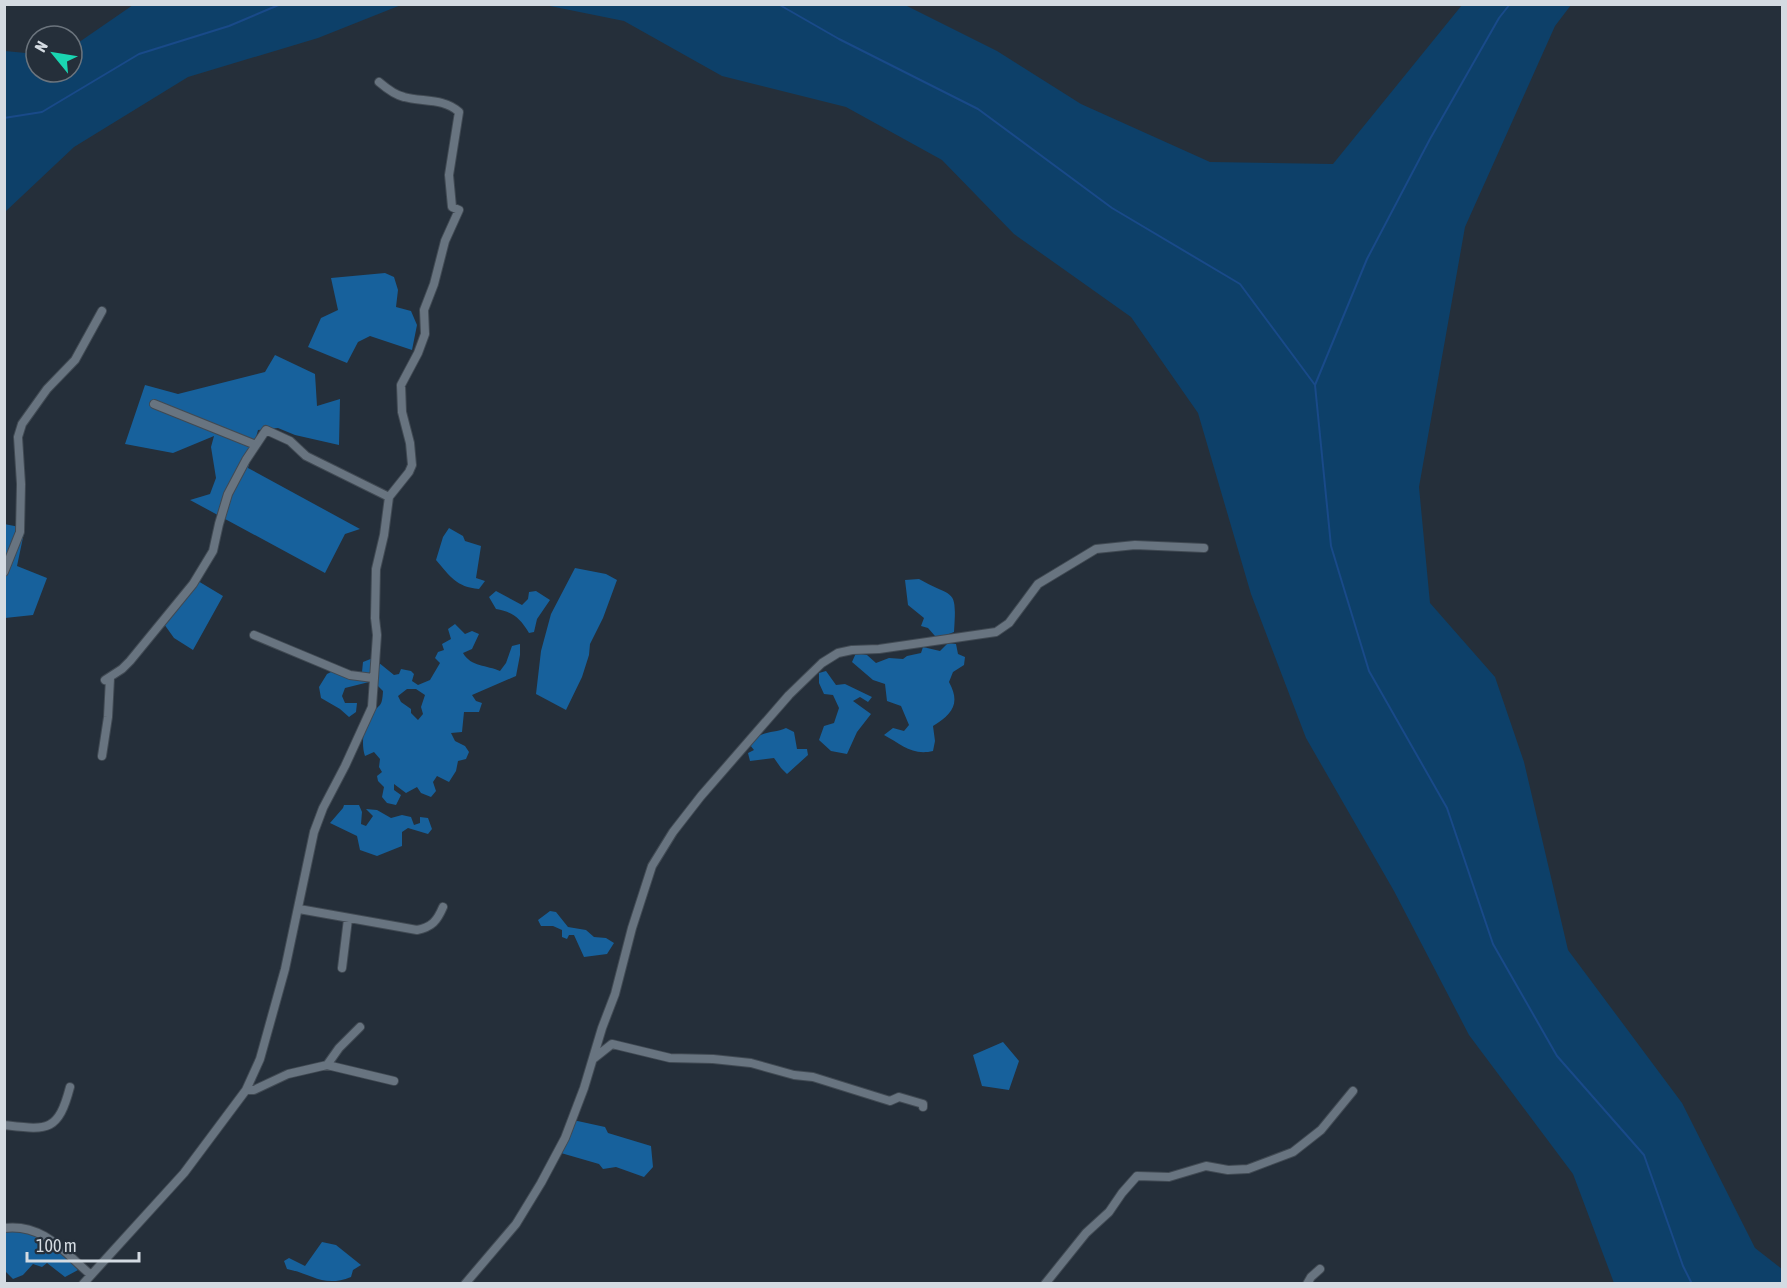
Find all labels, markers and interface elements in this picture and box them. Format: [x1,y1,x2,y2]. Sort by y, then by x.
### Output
north arrow [24,24,84,84]
text: N [31,38,51,55]
scale bar [27,1225,140,1263]
text: 100 m [36,1235,77,1256]

